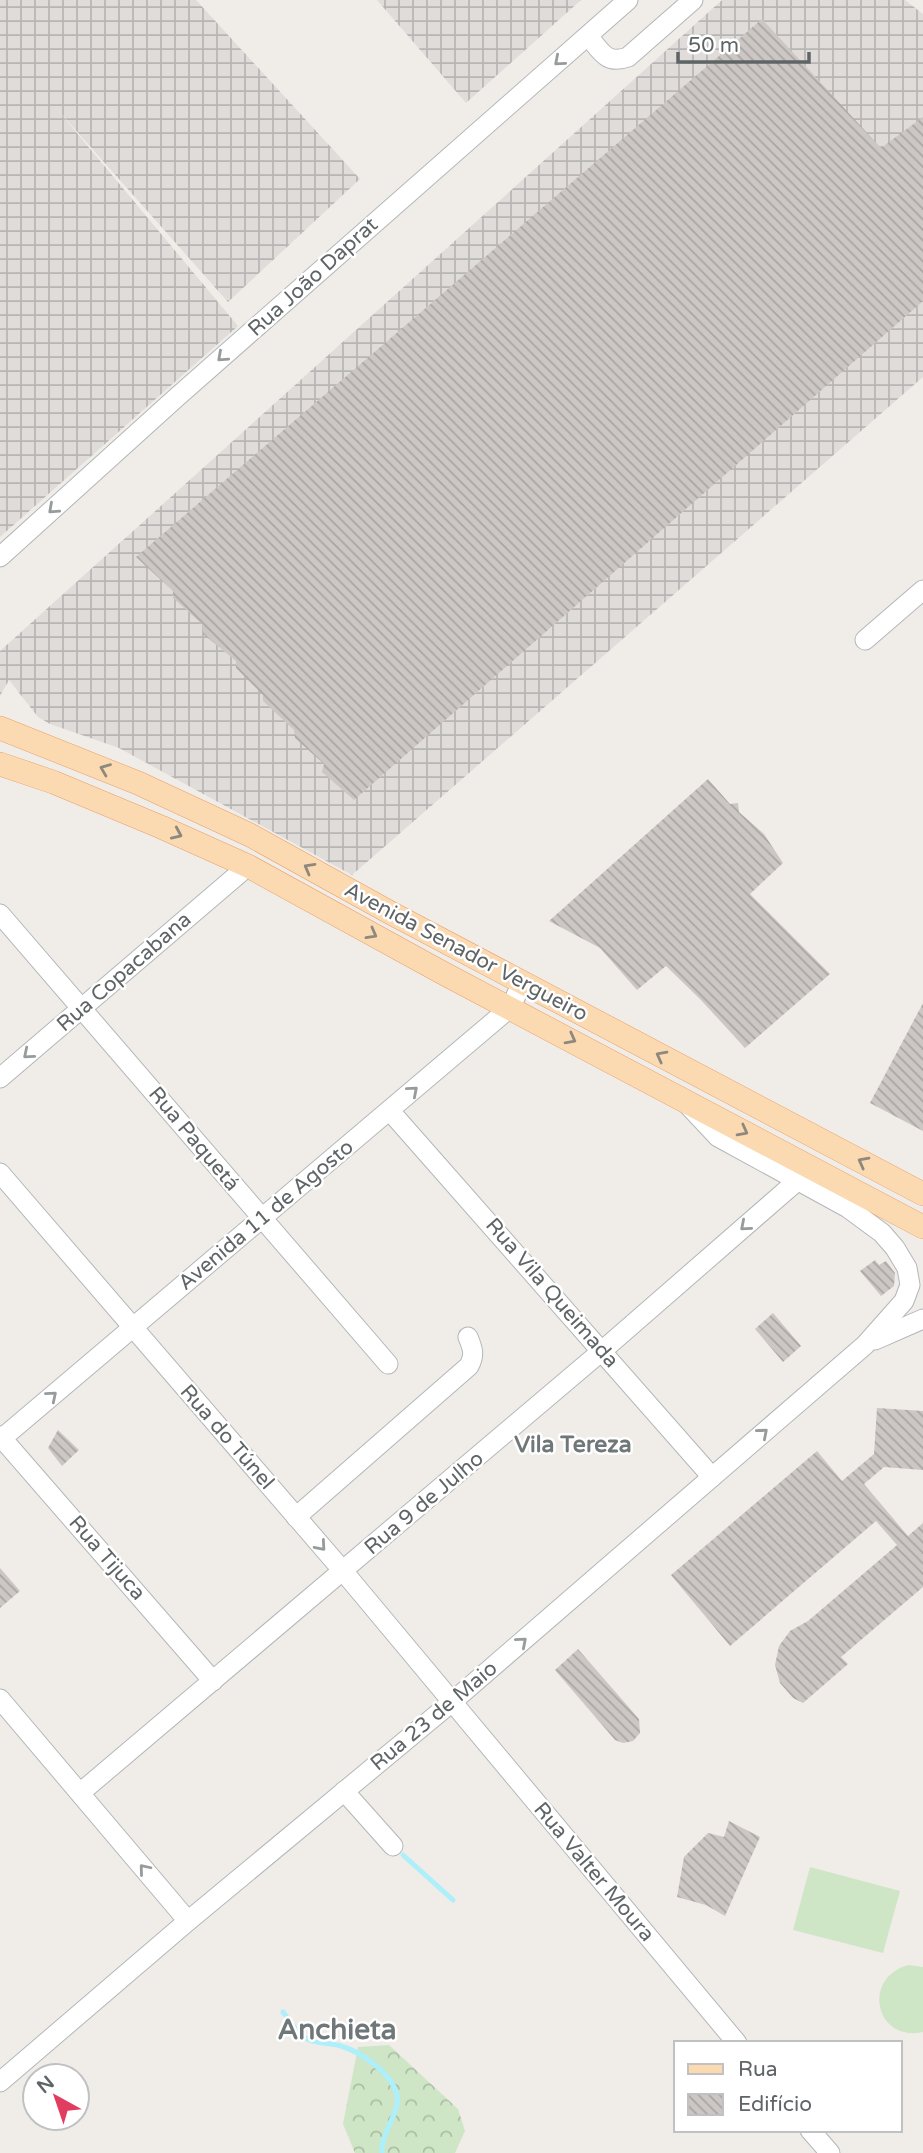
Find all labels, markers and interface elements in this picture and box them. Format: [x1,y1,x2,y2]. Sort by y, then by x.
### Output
scale bar [678,21,809,65]
text: 50 m [688,33,739,58]
one-way arrow [554,53,567,65]
street label: Rua João Daprat [243,212,383,342]
one-way arrow [217,349,230,361]
one-way arrow [48,501,61,513]
one-way arrow [99,763,112,777]
one-way arrow [170,826,183,840]
one-way arrow [304,863,317,876]
street label: Avenida Senador Vergueiro [340,877,592,1027]
street label: Rua Copacabana [52,907,196,1037]
one-way arrow [365,926,377,939]
one-way arrow [564,1031,576,1045]
one-way arrow [23,1046,36,1058]
one-way arrow [656,1050,669,1064]
street label: Rua Paquetá [143,1082,245,1196]
one-way arrow [405,1087,418,1099]
one-way arrow [735,1122,748,1136]
street label: Avenida 11 de Agosto [173,1134,359,1296]
one-way arrow [858,1157,870,1170]
street label: Rua Vila Queimada [480,1213,624,1373]
one-way arrow [740,1218,753,1230]
street label: Rua do Túnel [175,1379,279,1495]
one-way arrow [44,1392,57,1404]
one-way arrow [755,1429,768,1441]
district label: Vila Tereza [514,1431,632,1459]
street label: Rua 9 de Julho [359,1446,489,1560]
street label: Rua Tijuca [63,1511,151,1605]
one-way arrow [313,1538,325,1551]
one-way arrow [513,1638,526,1650]
street label: Rua 23 de Maio [366,1656,502,1776]
street label: Rua Valter Moura [528,1797,660,1947]
one-way arrow [140,1864,152,1877]
district label: Anchieta [277,2013,397,2047]
legend [674,2041,902,2132]
text: Rua [738,2057,778,2082]
north arrow [21,2062,91,2132]
text: N [33,2071,59,2098]
text: Edifício [738,2092,812,2117]

